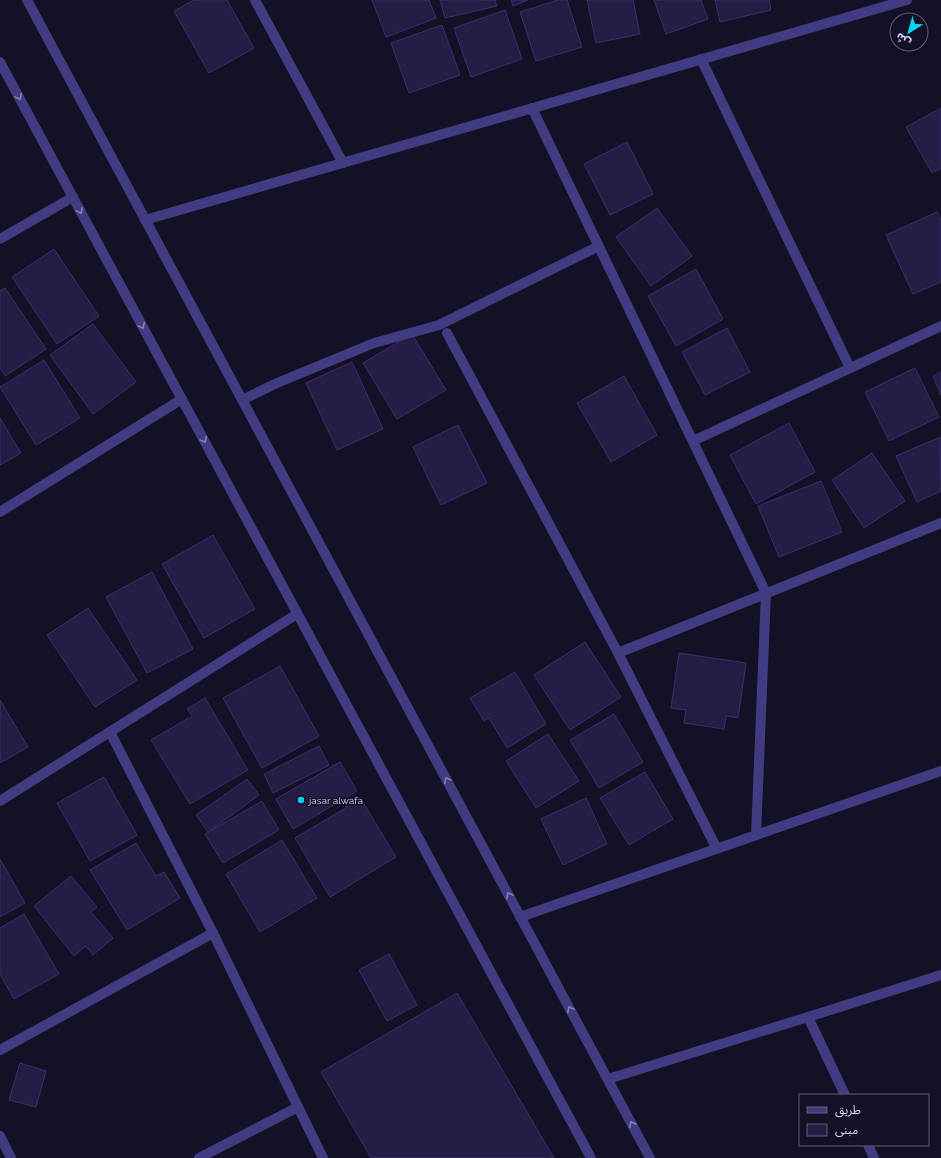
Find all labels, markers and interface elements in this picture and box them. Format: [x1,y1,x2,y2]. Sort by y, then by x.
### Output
north arrow [889,12,929,52]
text: ش [893,30,913,49]
one-way arrow [14,93,21,100]
one-way arrow [76,207,83,214]
one-way arrow [137,321,145,329]
one-way arrow [199,436,206,443]
one-way arrow [444,777,452,784]
marker: jasar alwafa [296,795,306,805]
place label: jasar alwafa [307,795,363,806]
one-way arrow [506,892,513,899]
one-way arrow [568,1006,575,1013]
legend [799,1094,929,1146]
text: طريق [835,1103,861,1118]
one-way arrow [629,1121,637,1128]
text: مبنى [835,1123,858,1137]

